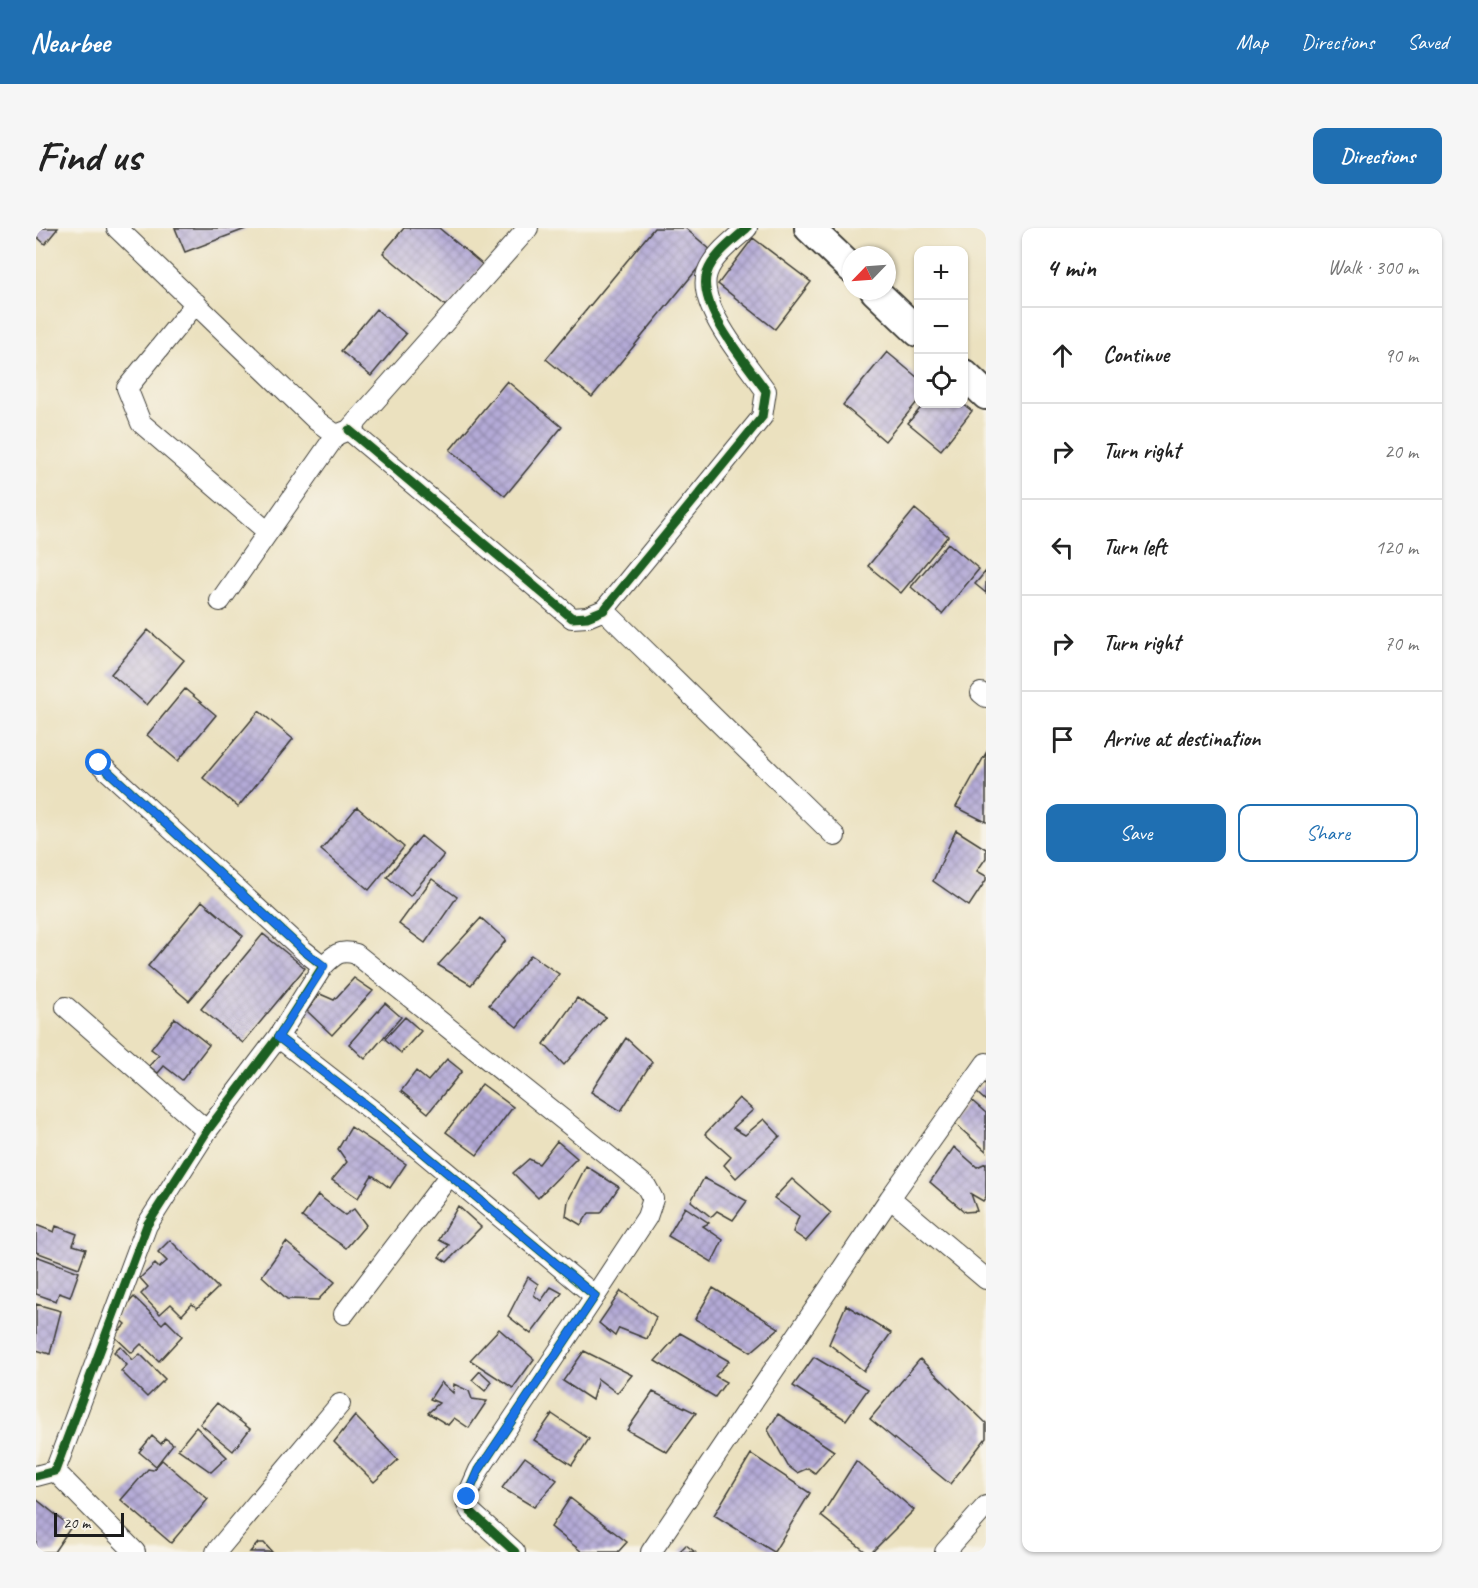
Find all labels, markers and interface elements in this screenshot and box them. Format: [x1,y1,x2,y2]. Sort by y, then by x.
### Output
text: Nearbee [30,25,110,60]
text: Map [1236,29,1268,55]
text: Directions [1301,29,1374,55]
text: Saved [1407,29,1448,55]
button: Directions [1313,128,1442,184]
text: Find us [36,130,141,183]
north arrow [842,246,896,300]
map controls [914,246,968,408]
button: + [914,246,968,300]
text: 4 min [1046,251,1096,284]
text: Walk · 300 m [1328,255,1418,280]
button: − [914,300,968,354]
icon: ahead [1046,339,1079,372]
text: Continue [1103,341,1169,369]
text: 90 m [1384,343,1418,368]
button: locate [914,354,968,408]
icon: right [1046,435,1079,468]
text: Turn right [1103,437,1180,465]
text: 20 m [1384,439,1418,464]
icon: left [1046,531,1079,564]
text: Turn left [1103,533,1167,561]
text: 120 m [1375,535,1418,560]
icon: right [1046,627,1079,660]
text: Turn right [1103,629,1180,657]
text: 70 m [1384,631,1418,656]
icon: arrive [1046,723,1079,756]
text: Arrive at destination [1103,725,1260,753]
route start [85,749,111,775]
button: Save [1046,804,1226,862]
button: Share [1238,804,1418,862]
route end [453,1483,479,1509]
scale bar [54,1510,124,1538]
text: 20 m [63,1513,90,1533]

